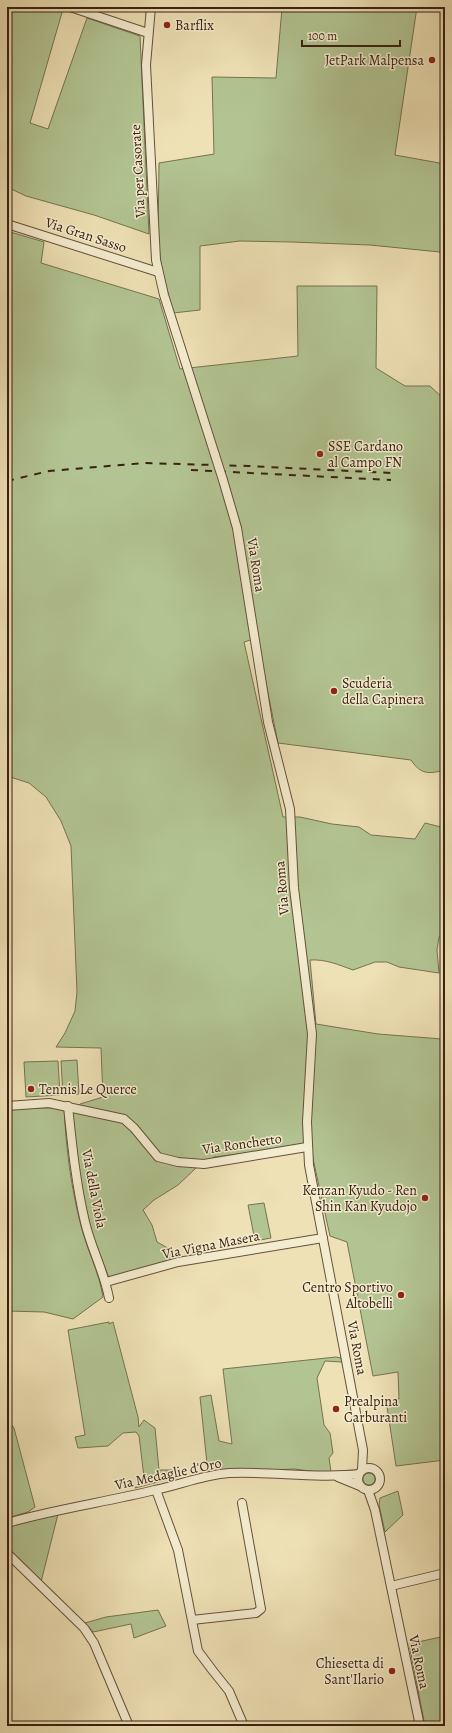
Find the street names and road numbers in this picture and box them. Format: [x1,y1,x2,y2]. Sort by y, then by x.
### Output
street label: Via per Casorate [126,124,150,219]
street label: Via Gran Sasso [42,213,129,257]
street label: Via Roma [242,536,270,594]
street label: Via Roma [270,860,294,917]
street label: Via Ronchetto [200,1129,283,1159]
street label: Via della Viola [77,1147,111,1231]
street label: Via Vigna Masera [160,1226,262,1264]
street label: Via Roma [342,1318,372,1377]
street label: Via Medaglie d'Oro [112,1453,223,1495]
street label: Via Roma [404,1632,434,1691]

